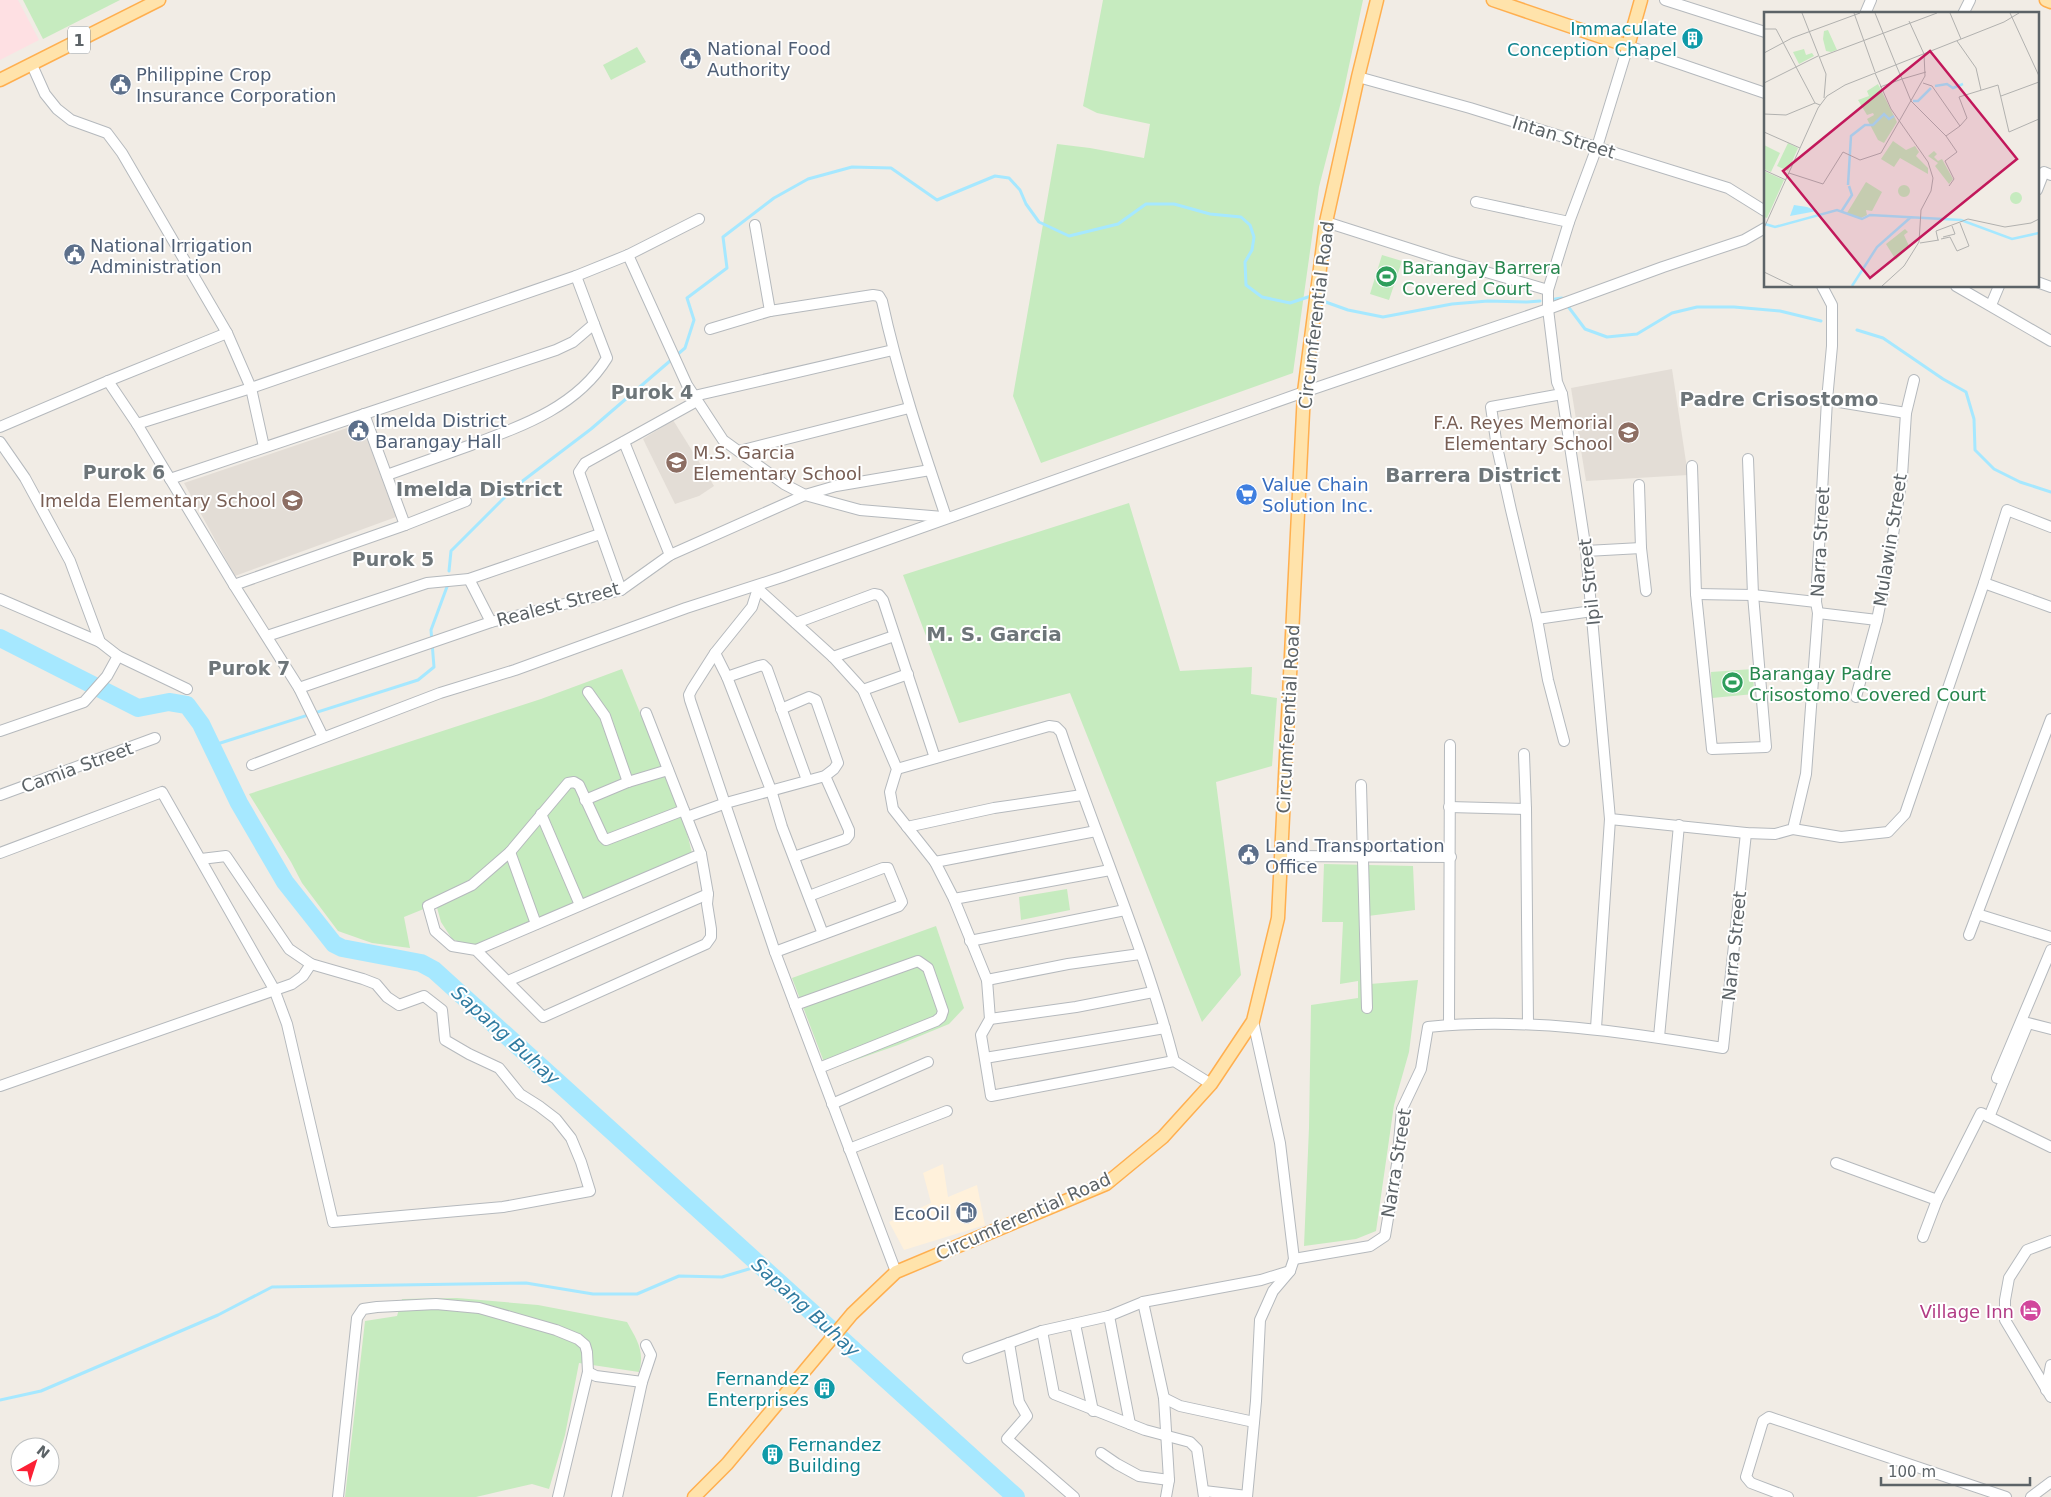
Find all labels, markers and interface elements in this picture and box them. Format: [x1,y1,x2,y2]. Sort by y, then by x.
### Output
inset map [1764,12,2038,288]
place label: Immaculate Conception Chapel [1507,18,1677,60]
road number: 1 [68,26,90,54]
building icon: Immaculate Conception Chapel [1681,26,1705,50]
place label: National Food Authority [707,38,831,80]
public building icon: National Food Authority [679,46,703,70]
place label: Philippine Crop Insurance Corporation [136,64,336,106]
public building icon: Philippine Crop Insurance Corporation [108,72,132,96]
street label: Intan Street [1510,111,1618,163]
street label: Circumferential Road [1294,220,1338,410]
place label: National Irrigation Administration [90,235,252,277]
public building icon: National Irrigation Administration [62,243,86,267]
place label: Barangay Barrera Covered Court [1402,257,1561,299]
sports icon: Barangay Barrera Covered Court [1374,265,1398,289]
district label: Purok 4 [611,381,693,403]
district label: Padre Crisostomo [1679,387,1879,411]
place label: Imelda District Barangay Hall [375,410,507,452]
place label: F.A. Reyes Memorial Elementary School [1433,412,1613,454]
public building icon: Imelda District Barangay Hall [347,418,371,442]
school or university icon: F.A. Reyes Memorial Elementary School [1617,420,1641,444]
place label: M.S. Garcia Elementary School [693,442,862,484]
school or university icon: M.S. Garcia Elementary School [665,450,689,474]
district label: Purok 6 [83,461,165,483]
district label: Barrera District [1385,463,1561,487]
street label: Mulawin Street [1869,472,1911,608]
place label: Value Chain Solution Inc. [1262,474,1373,516]
district label: Imelda District [396,477,563,501]
supermarket icon: Value Chain Solution Inc. [1234,482,1258,506]
street label: Narra Street [1807,486,1833,598]
school or university icon: Imelda Elementary School [280,488,304,512]
place label: Imelda Elementary School [40,490,276,511]
street label: Ipil Street [1574,538,1604,626]
district label: Purok 5 [352,548,434,570]
street label: Realest Street [494,577,622,631]
district label: M. S. Garcia [926,622,1062,646]
street label: Circumferential Road [1273,624,1303,814]
district label: Purok 7 [208,657,290,679]
place label: Barangay Padre Crisostomo Covered Court [1749,663,1986,705]
sports icon: Barangay Padre Crisostomo Covered Court [1721,671,1745,695]
street label: Camia Street [18,737,136,797]
place label: Land Transportation Office [1265,835,1445,877]
public building icon: Land Transportation Office [1237,843,1261,867]
street label: Narra Street [1718,890,1750,1002]
water label: Sapang Buhay [448,981,565,1090]
street label: Narra Street [1377,1107,1415,1219]
street label: Circumferential Road [932,1168,1114,1264]
fuel station icon: EcoOil [954,1201,978,1225]
place label: EcoOil [894,1203,950,1224]
water label: Sapang Buhay [748,1253,865,1362]
hotel icon: Village Inn [2018,1299,2042,1323]
place label: Village Inn [1920,1301,2014,1322]
place label: Fernandez Enterprises [707,1368,809,1410]
building icon: Fernandez Enterprises [813,1376,837,1400]
place label: Fernandez Building [788,1434,881,1476]
north arrow [10,1437,60,1487]
text: N [34,1442,53,1462]
building icon: Fernandez Building [760,1442,784,1466]
scale bar [1881,1454,2030,1486]
text: 100 m [1888,1463,1936,1481]

